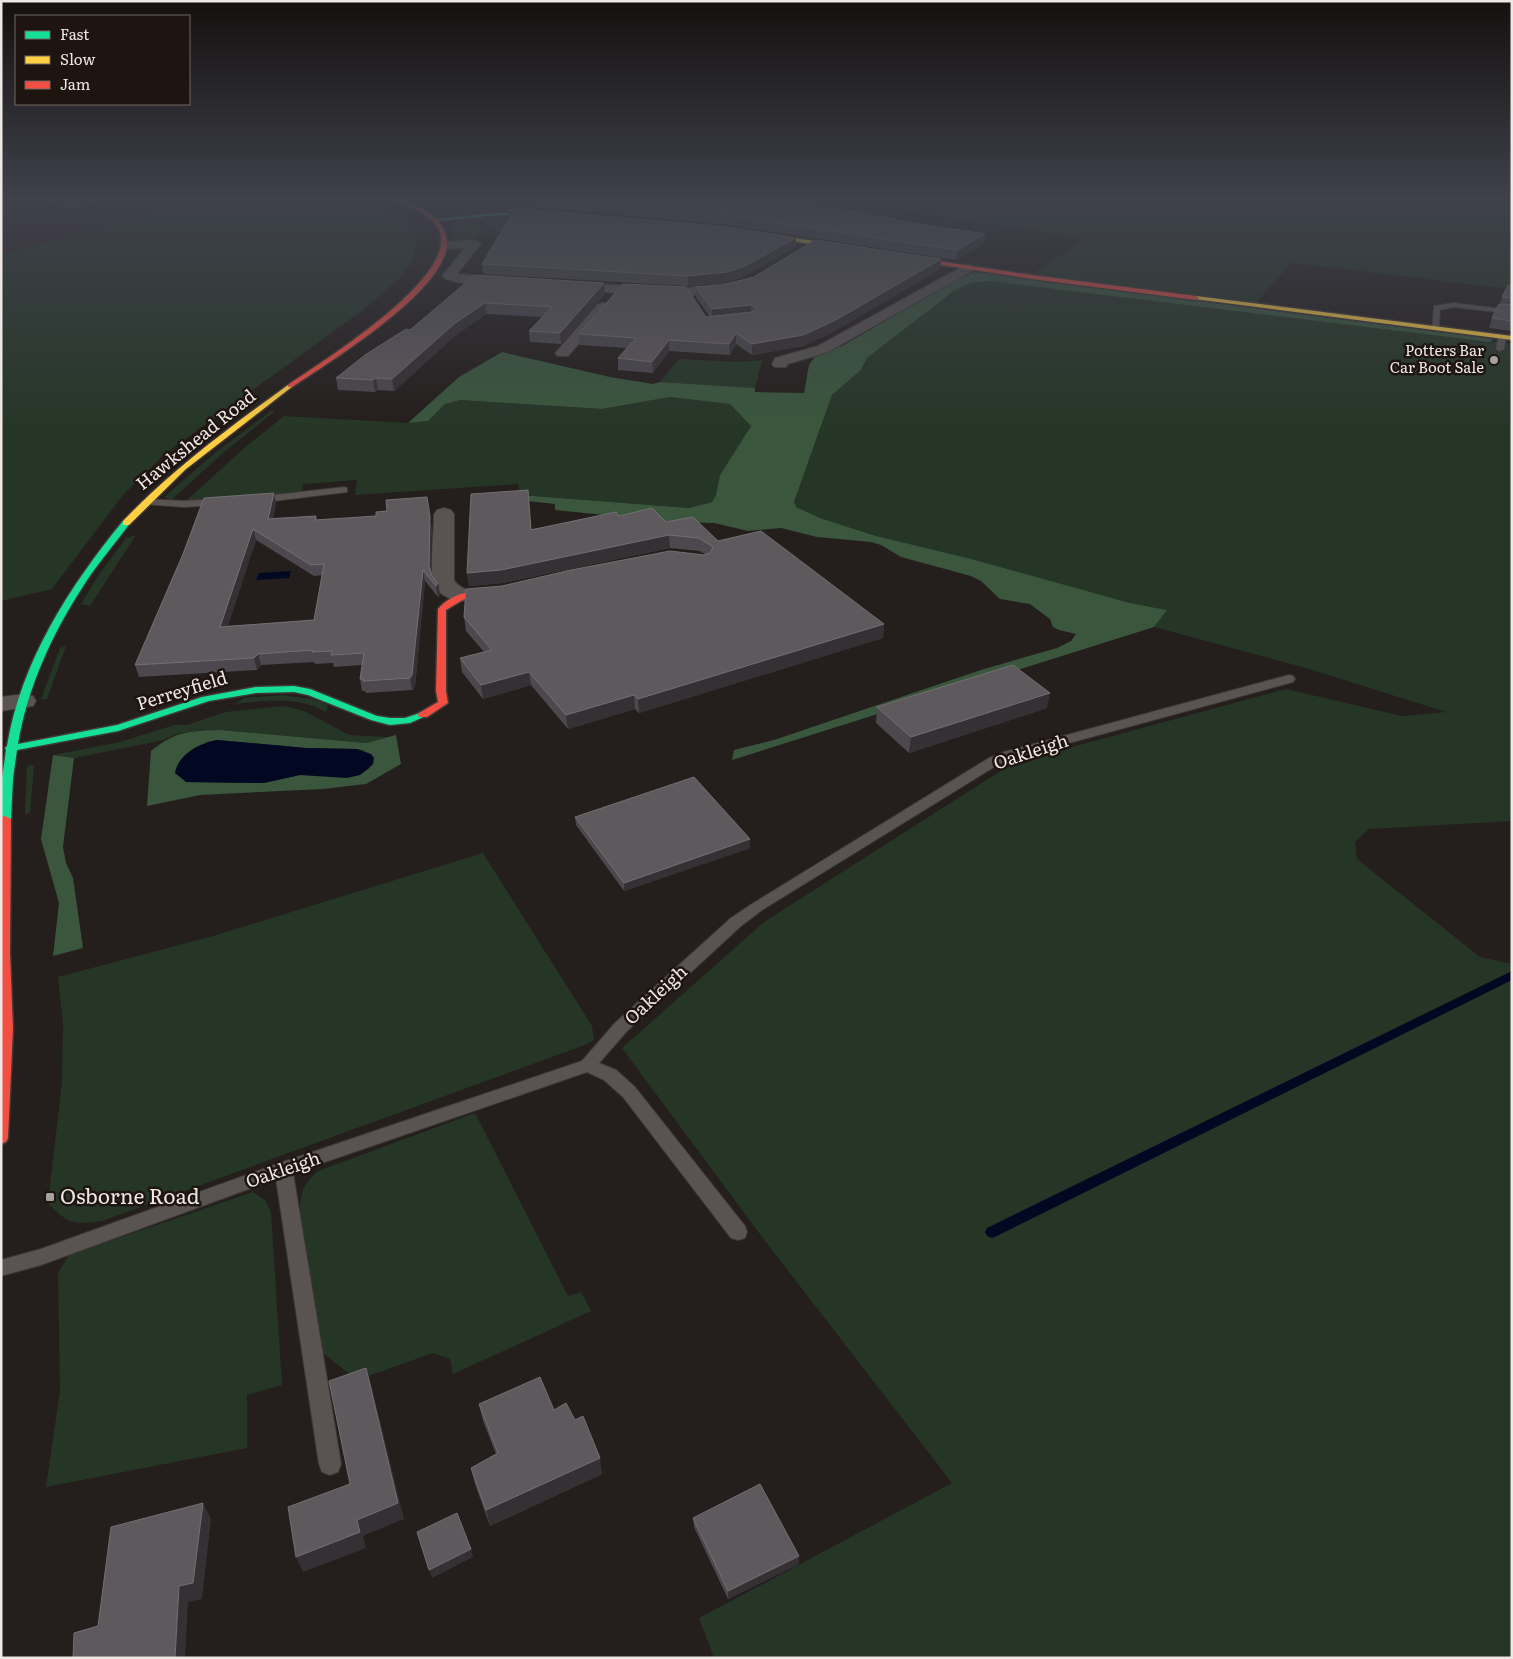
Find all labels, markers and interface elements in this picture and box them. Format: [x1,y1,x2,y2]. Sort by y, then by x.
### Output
legend [15,15,190,105]
text: Fast [60,22,89,45]
text: Slow [60,47,95,70]
text: Jam [60,72,91,95]
place label: Potters Bar Car Boot Sale [1390,338,1484,378]
marker: Potters Bar Car Boot Sale [1488,354,1500,366]
street label: Hawkshead Road [129,382,261,496]
street label: Perreyfield [133,663,230,716]
street label: Oakleigh [990,726,1072,775]
street label: Oakleigh [617,958,693,1030]
street label: Oakleigh [242,1143,324,1194]
place label: Osborne Road [60,1179,200,1210]
marker: Osborne Road [44,1191,56,1203]

